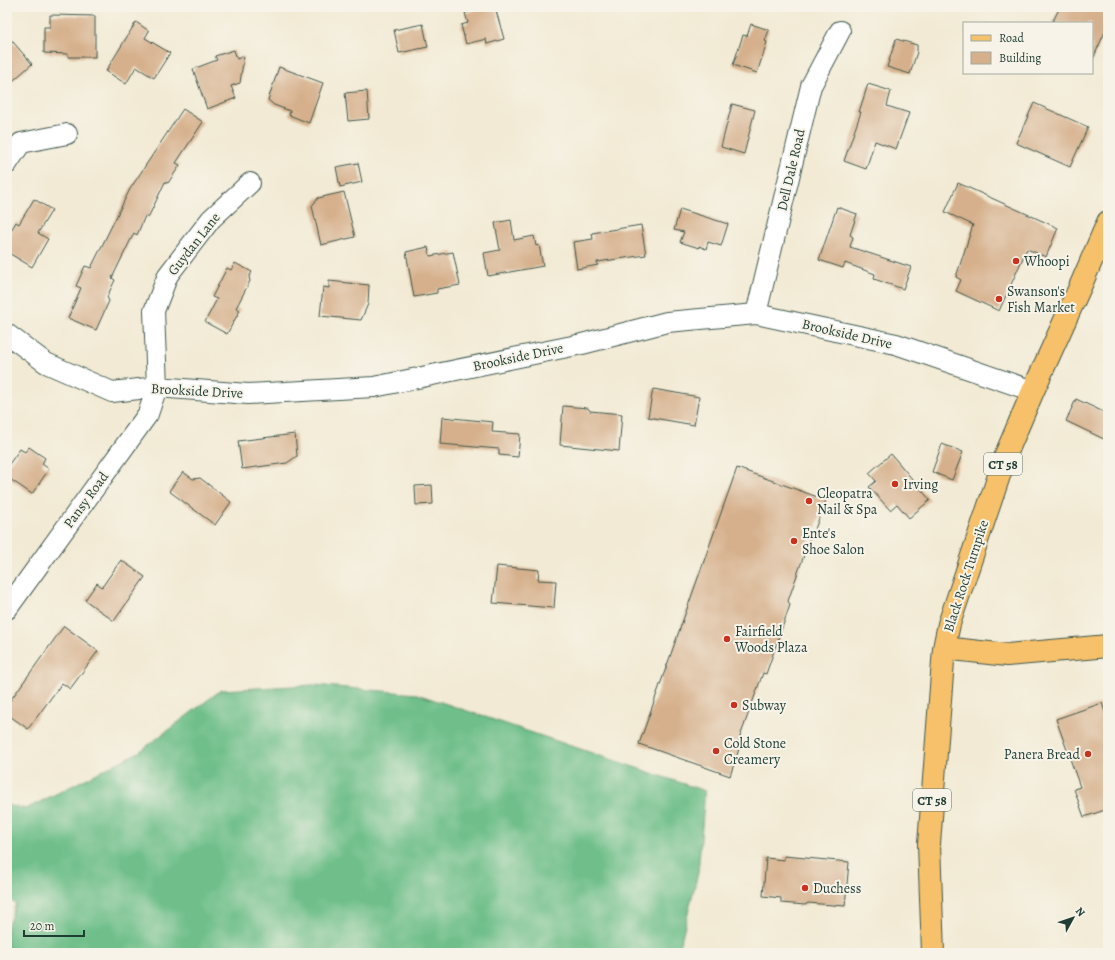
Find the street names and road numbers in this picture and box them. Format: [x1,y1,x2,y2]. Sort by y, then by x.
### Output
street label: Dell Dale Road [772,127,810,213]
street label: Guydan Lane [164,209,224,279]
street label: Brookside Drive [800,314,894,354]
street label: Brookside Drive [471,338,565,376]
street label: Brookside Drive [151,379,243,403]
road number: CT 58 [984,453,1022,475]
street label: Pansy Road [59,468,113,532]
street label: Black Rock Turnpike [939,517,993,635]
road number: CT 58 [913,789,951,811]

